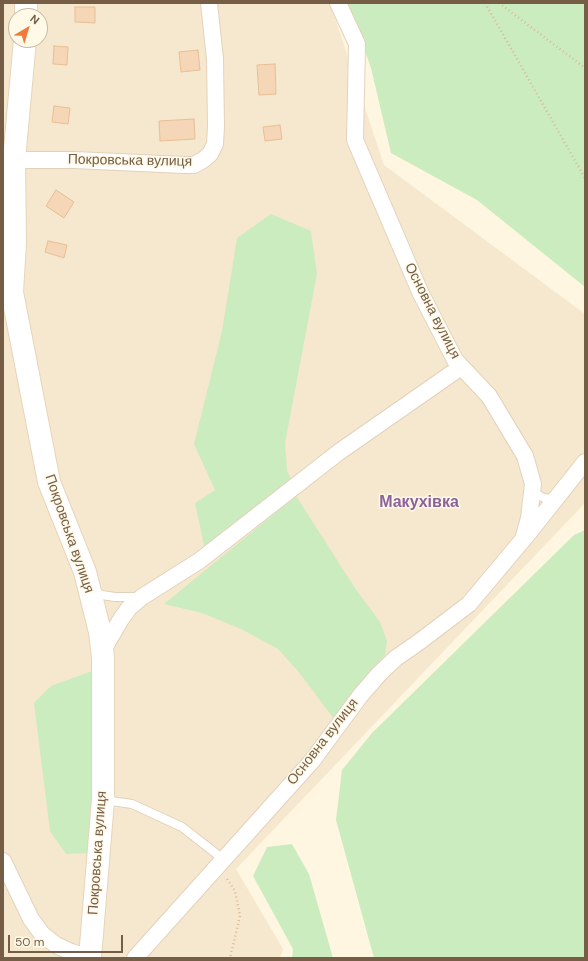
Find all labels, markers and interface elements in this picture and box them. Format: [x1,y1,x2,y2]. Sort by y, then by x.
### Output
north arrow [8,8,48,48]
text: N [27,11,42,27]
street label: Покровська вулиця [68,152,192,170]
street label: Основна вулиця [401,260,463,362]
street label: Покровська вулиця [41,472,97,596]
district label: Макухівка [379,493,459,513]
street label: Основна вулиця [284,695,362,789]
street label: Покровська вулиця [85,790,111,916]
scale bar [10,927,125,953]
text: 50 m [15,934,44,950]

